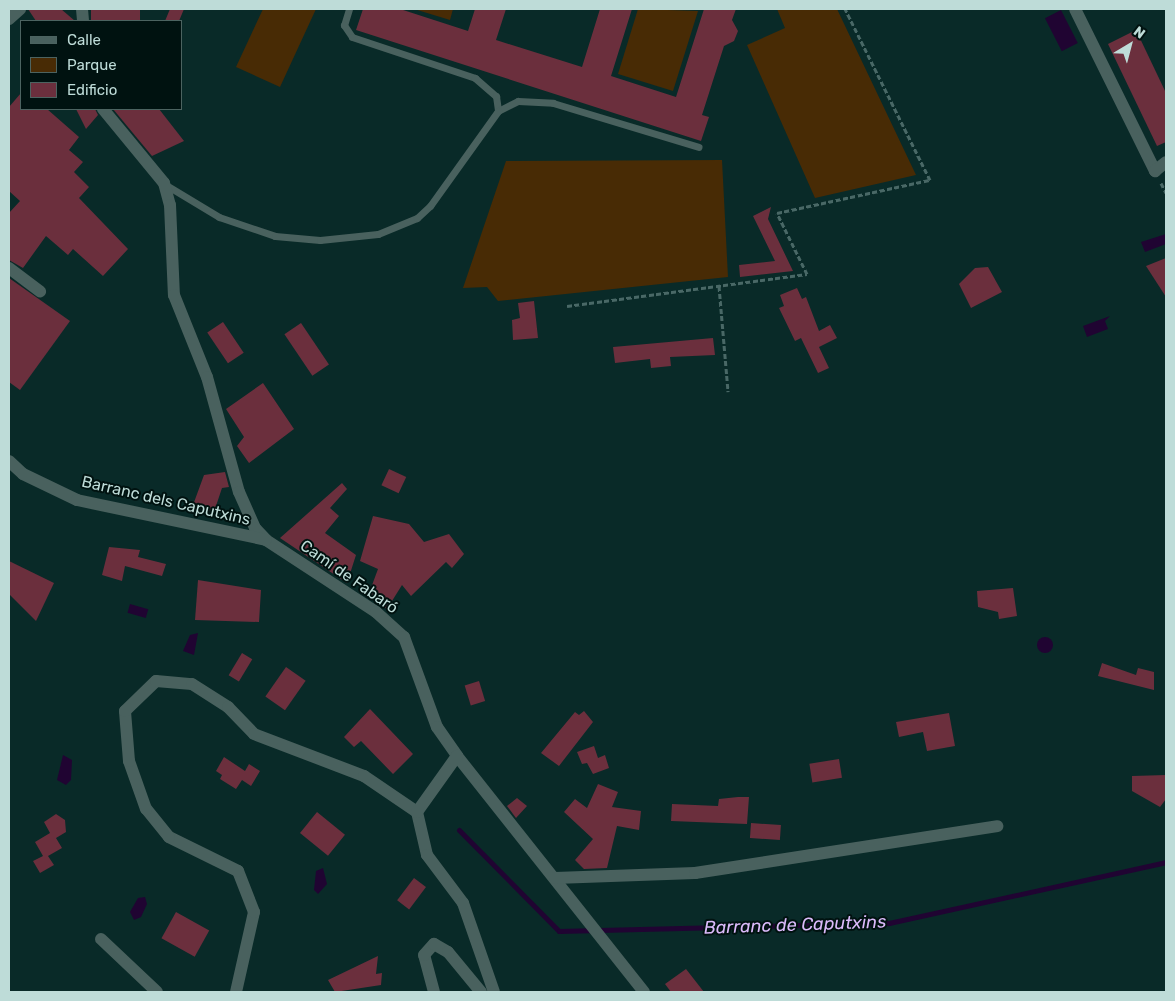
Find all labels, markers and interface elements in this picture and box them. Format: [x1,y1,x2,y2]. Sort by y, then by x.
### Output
legend [20,20,182,110]
north arrow [1105,20,1155,70]
text: N [1130,23,1148,42]
text: Calle [67,31,101,49]
text: Parque [67,56,117,74]
text: Edificio [67,81,117,99]
street label: Barranc dels Caputxins [80,472,252,530]
street label: Camí de Fabaró [296,536,402,618]
water label: Barranc de Caputxins [703,911,887,939]

